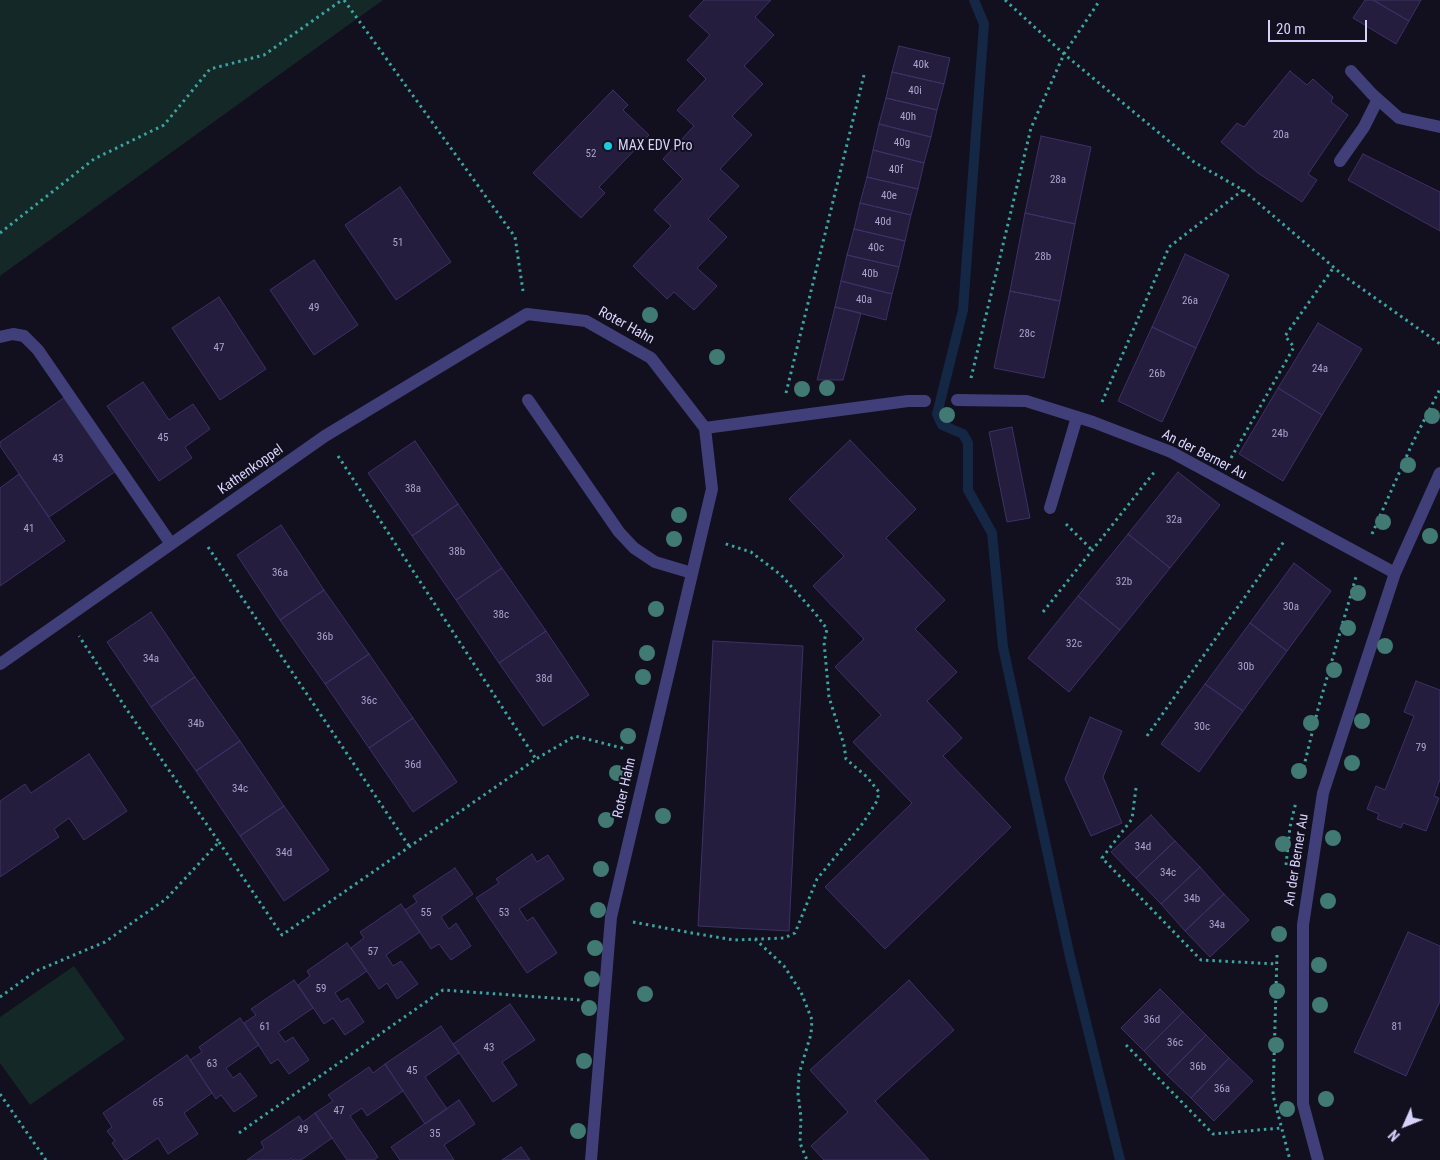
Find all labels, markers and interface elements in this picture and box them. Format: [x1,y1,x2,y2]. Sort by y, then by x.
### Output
scale bar [1270,10,1369,42]
text: 20 m [1276,20,1306,38]
house number: 40k [913,58,929,72]
house number: 40i [908,84,922,98]
house number: 40h [900,110,916,124]
house number: 20a [1273,128,1289,142]
house number: 40g [894,136,910,150]
place label: MAX EDV Pro [618,138,692,154]
marker: MAX EDV Pro [602,140,614,152]
house number: 52 [586,147,596,161]
house number: 40f [889,163,903,177]
house number: 28a [1050,173,1066,187]
house number: 40e [881,189,897,203]
house number: 40d [875,215,891,229]
house number: 51 [393,236,403,250]
house number: 40c [868,241,884,255]
house number: 28b [1035,250,1051,264]
house number: 40b [862,267,878,281]
house number: 40a [856,293,872,307]
house number: 26a [1182,294,1198,308]
house number: 49 [309,301,319,315]
street label: Roter Hahn [595,304,657,348]
house number: 28c [1019,327,1035,341]
house number: 47 [214,341,224,355]
house number: 24a [1312,362,1328,376]
house number: 26b [1149,367,1165,381]
street label: An der Berner Au [1159,426,1249,484]
house number: 24b [1272,427,1288,441]
house number: 45 [158,431,168,445]
street label: Kathenkoppel [215,441,287,499]
house number: 43 [53,452,63,466]
house number: 38a [405,482,421,496]
house number: 32a [1166,513,1182,527]
house number: 41 [24,522,34,536]
house number: 38b [449,545,465,559]
house number: 36a [272,566,288,580]
house number: 32b [1116,575,1132,589]
house number: 30a [1283,600,1299,614]
house number: 38c [493,608,509,622]
house number: 36b [317,630,333,644]
house number: 32c [1066,637,1082,651]
house number: 34a [143,652,159,666]
house number: 30b [1238,660,1254,674]
house number: 38d [536,672,552,686]
house number: 36c [361,694,377,708]
house number: 34b [188,717,204,731]
house number: 30c [1194,720,1210,734]
house number: 79 [1416,741,1426,755]
street label: Roter Hahn [610,756,640,820]
house number: 36d [405,758,421,772]
house number: 34c [232,782,248,796]
street label: An der Berner Au [1281,813,1313,907]
house number: 34d [1135,840,1151,854]
house number: 34d [276,846,292,860]
house number: 34c [1160,866,1176,880]
house number: 34b [1184,892,1200,906]
house number: 55 [421,906,431,920]
house number: 53 [499,906,509,920]
house number: 34a [1209,918,1225,932]
house number: 57 [368,945,378,959]
house number: 59 [316,982,326,996]
house number: 36d [1144,1013,1160,1027]
house number: 61 [260,1020,270,1034]
house number: 81 [1392,1020,1402,1034]
house number: 36c [1167,1036,1183,1050]
house number: 43 [484,1041,494,1055]
house number: 63 [207,1057,217,1071]
house number: 36b [1190,1060,1206,1074]
house number: 45 [407,1064,417,1078]
house number: 36a [1214,1082,1230,1096]
house number: 65 [153,1096,163,1110]
north arrow [1380,1100,1430,1150]
house number: 47 [334,1104,344,1118]
house number: 49 [298,1123,308,1137]
house number: 35 [430,1127,440,1141]
text: N [1385,1127,1403,1144]

